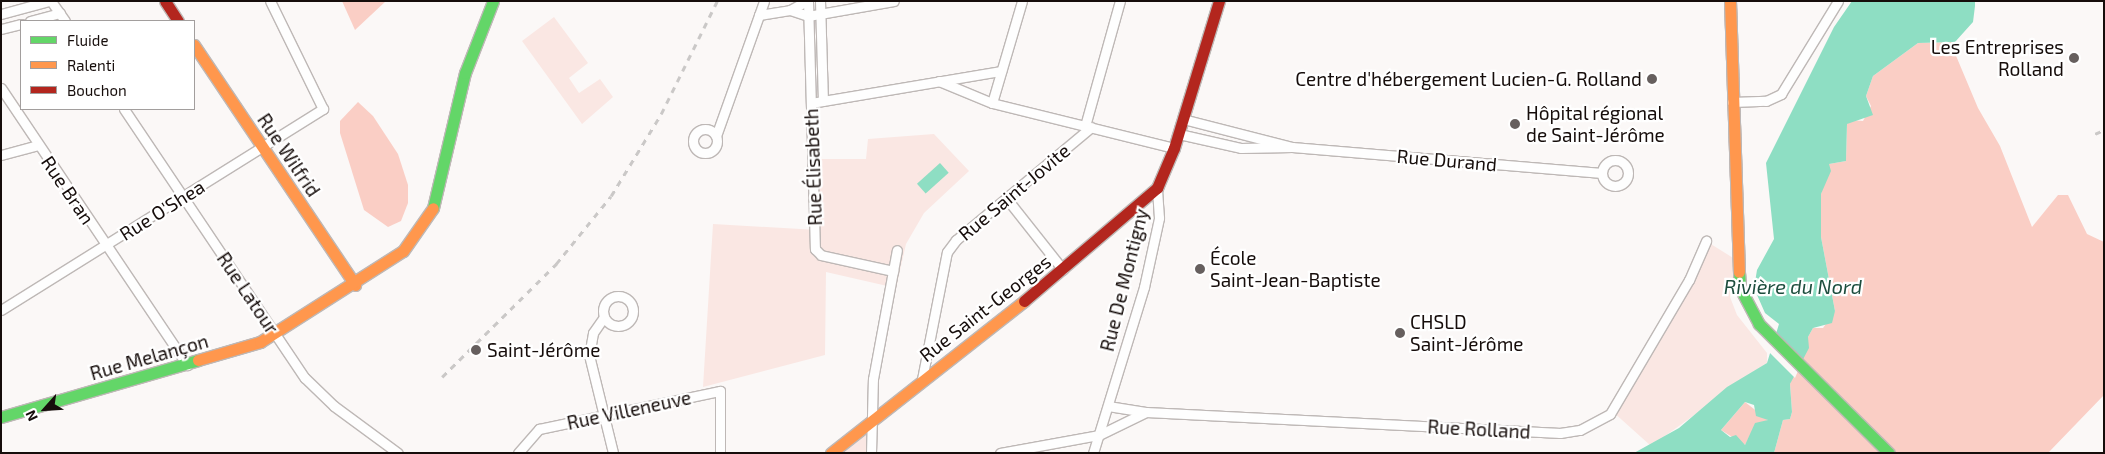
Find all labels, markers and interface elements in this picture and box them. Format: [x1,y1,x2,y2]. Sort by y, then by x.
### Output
legend [20,20,195,110]
text: Fluide [67,31,108,49]
place label: Les Entreprises Rolland [1931,36,2064,80]
marker: Les Entreprises Rolland [2068,52,2080,64]
text: Ralenti [67,56,115,74]
place label: Centre d'hébergement Lucien-G. Rolland [1295,68,1642,90]
marker: Centre d'hébergement Lucien-G. Rolland [1646,73,1658,85]
text: Bouchon [67,81,127,99]
place label: Hôpital régional de Saint-Jérôme [1526,102,1665,146]
street label: Rue Élisabeth [800,108,826,226]
street label: Rue Wilfrid [253,109,325,201]
marker: Hôpital régional de Saint-Jérôme [1508,117,1522,131]
street label: Rue Saint-Jovite [954,139,1074,245]
street label: Rue Durand [1396,144,1498,176]
street label: Rue Bran [37,151,99,229]
street label: Rue O'Shea [115,175,209,245]
street label: Rue De Montigny [1095,206,1153,354]
place label: École Saint-Jean-Baptiste [1210,247,1381,291]
street label: Rue Latour [212,248,284,338]
street label: Rue Saint-Georges [915,250,1055,366]
marker: École Saint-Jean-Baptiste [1194,263,1206,275]
water label: Rivière du Nord [1724,274,1862,298]
place label: CHSLD Saint-Jérôme [1410,311,1523,355]
marker: CHSLD Saint-Jérôme [1394,327,1406,339]
street label: Rue Melançon [87,329,211,385]
place label: Saint-Jérôme [487,339,600,361]
marker: Saint-Jérôme [469,343,483,357]
north arrow [20,384,70,434]
street label: Rue Villeneuve [565,386,693,434]
text: N [21,408,41,424]
street label: Rue Rolland [1427,415,1531,443]

